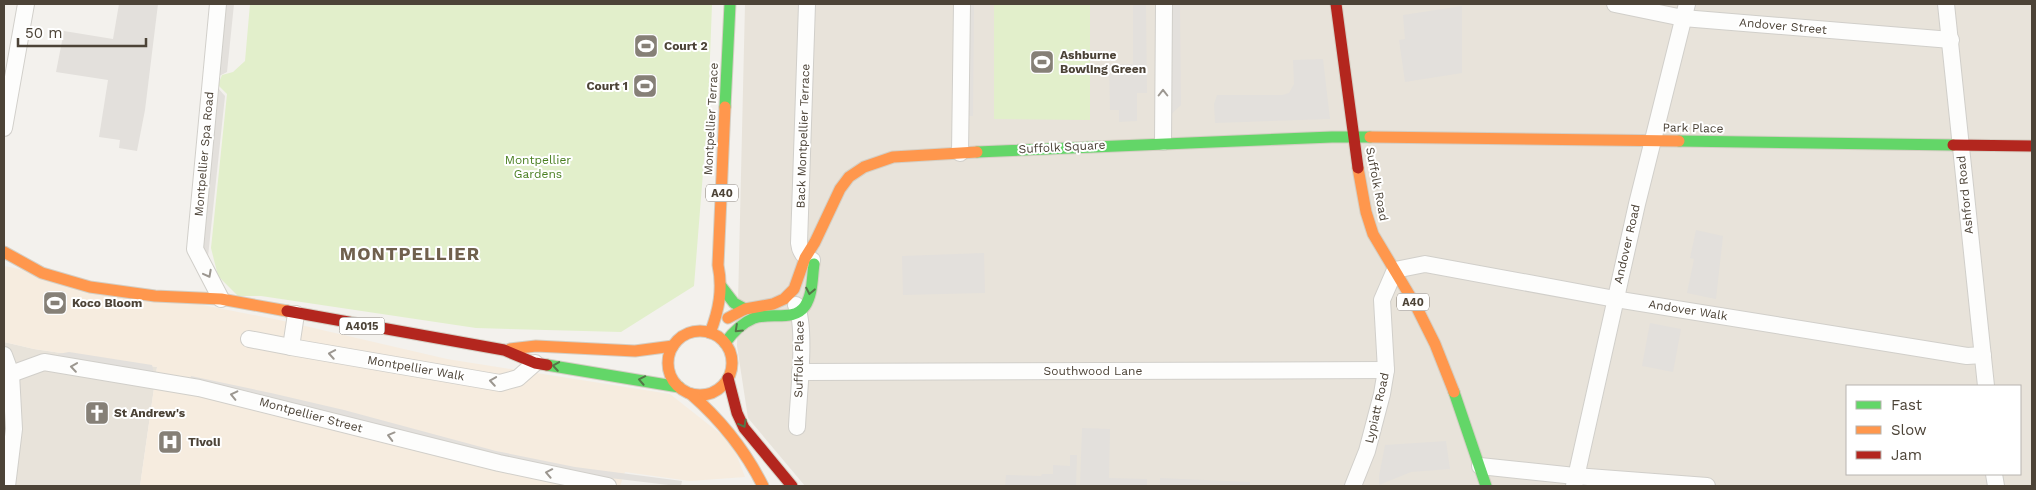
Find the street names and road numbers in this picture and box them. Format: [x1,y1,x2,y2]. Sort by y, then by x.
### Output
street label: Andover Street [1739,15,1827,37]
street label: Montpellier Terrace [701,62,721,176]
street label: Back Montpellier Terrace [793,63,813,209]
street label: Montpellier Spa Road [192,91,216,217]
street label: Park Place [1662,120,1724,136]
street label: Suffolk Square [1018,138,1106,156]
street label: Suffolk Road [1363,146,1391,222]
street label: Ashford Road [1954,155,1976,235]
road number: A40 [706,184,738,202]
street label: Andover Road [1611,203,1643,285]
road number: A40 [1397,294,1429,310]
street label: Andover Walk [1647,297,1729,323]
road number: A4015 [340,318,384,334]
street label: Suffolk Place [791,320,807,398]
street label: Montpellier Walk [366,353,466,383]
street label: Southwood Lane [1044,364,1142,378]
street label: Lypiatt Road [1362,371,1392,445]
street label: Montpellier Street [258,394,364,436]

